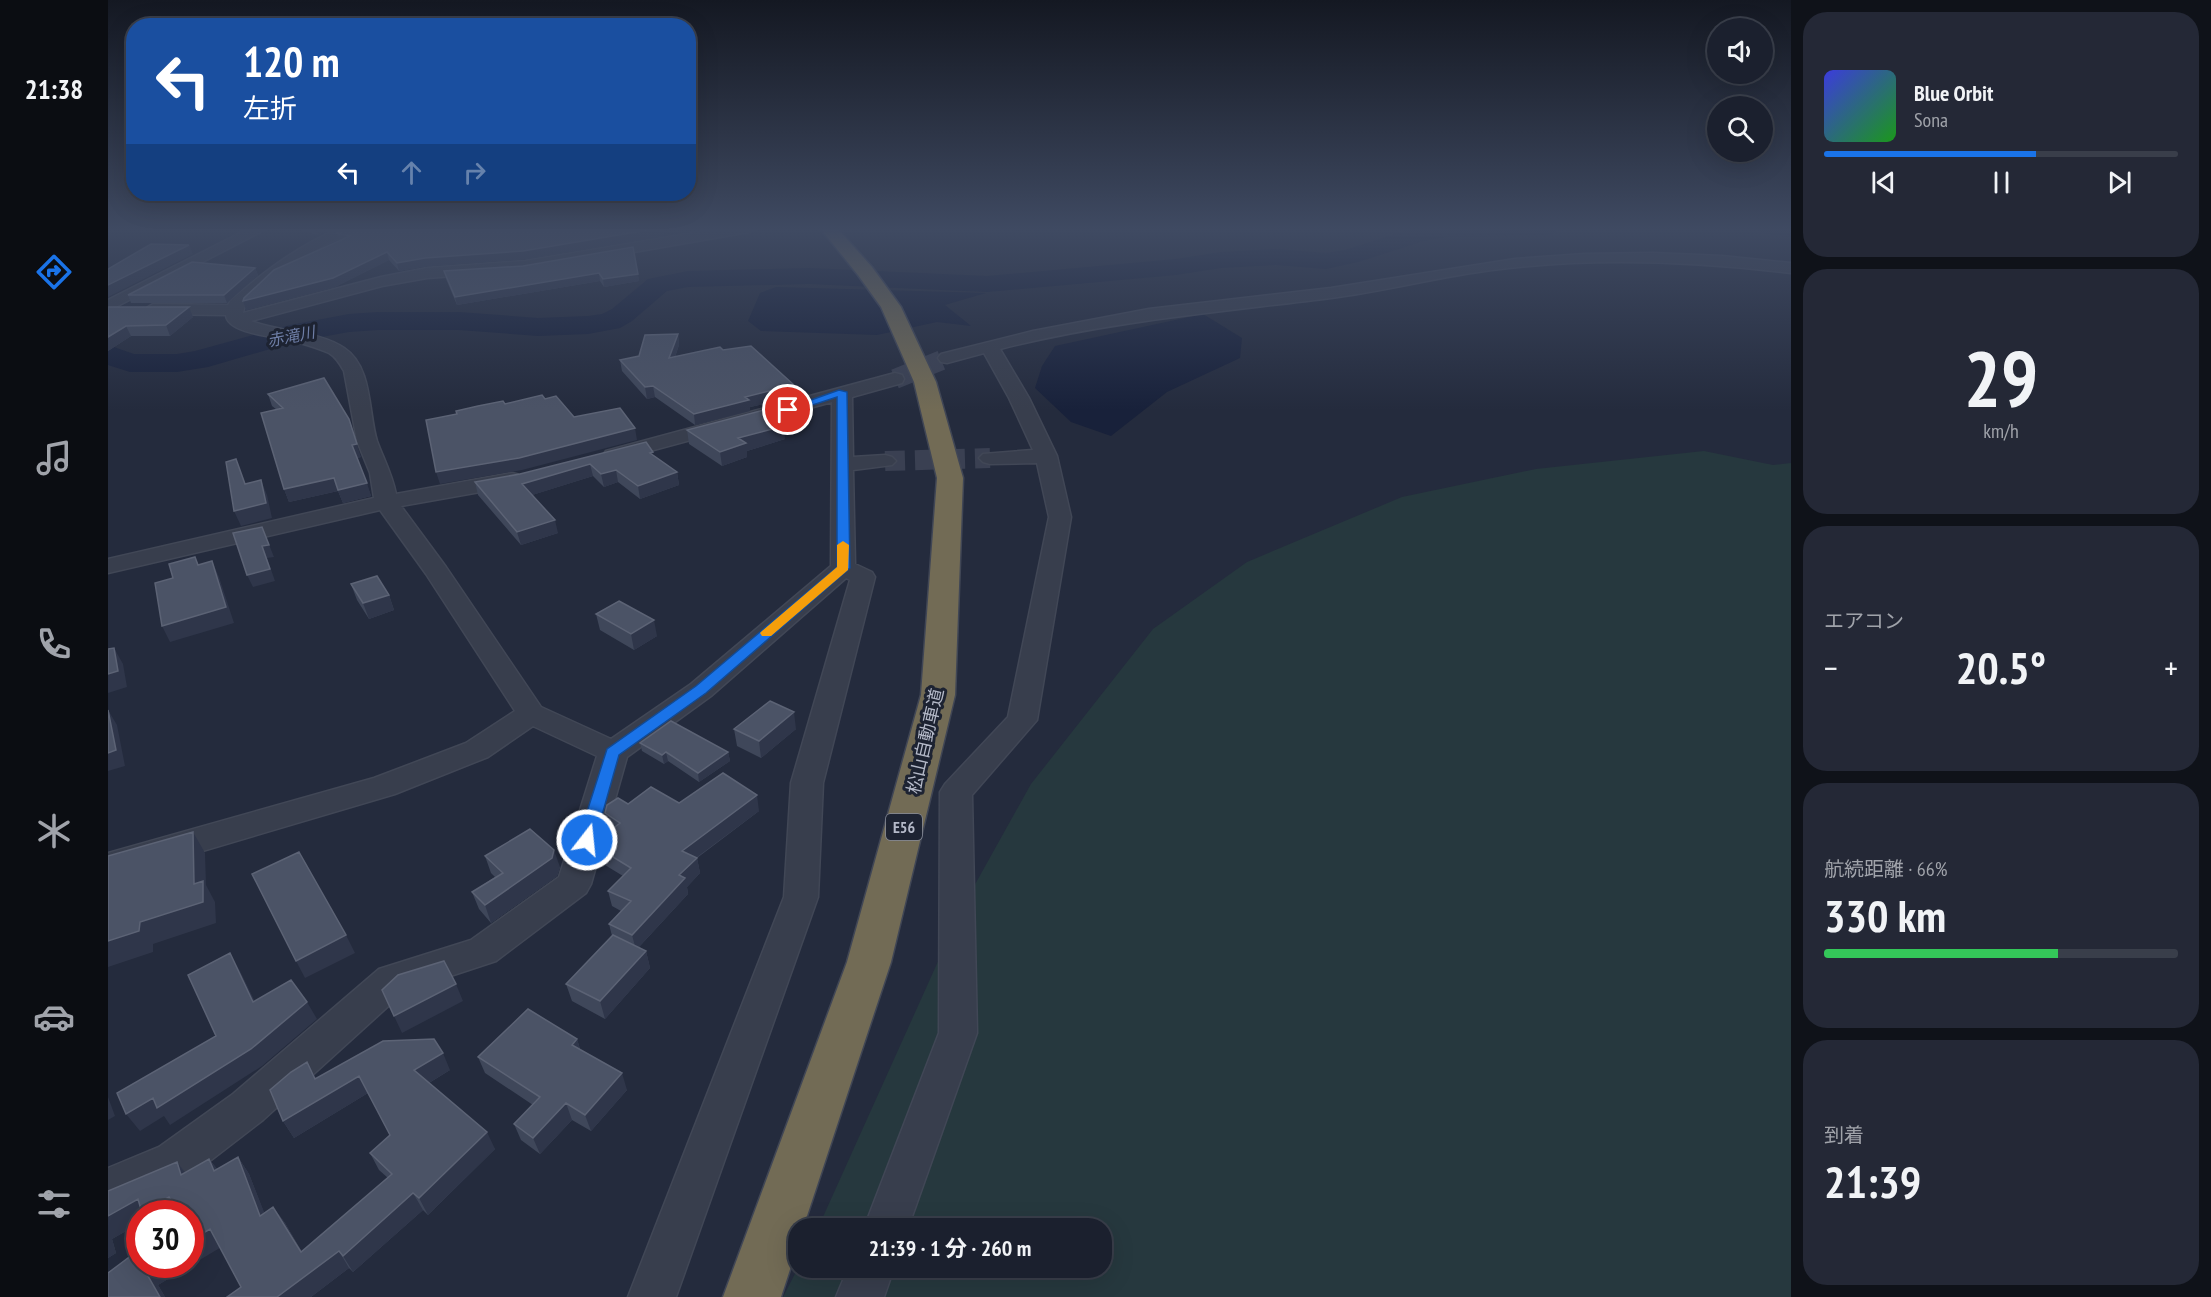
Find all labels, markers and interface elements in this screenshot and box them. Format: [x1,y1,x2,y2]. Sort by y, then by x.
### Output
map controls [1707,18,1773,162]
button: sound [1707,18,1773,84]
text: 120 m [243,34,340,89]
icon: left [144,42,222,120]
text: 21:38 [25,72,83,106]
text: Blue Orbit [1914,79,1993,107]
text: 左折 [243,91,297,125]
button: search [1707,96,1773,162]
text: Sona [1914,107,1948,133]
icon: left [332,156,365,189]
icon: ahead [395,156,428,189]
icon: right [458,156,491,189]
icon: previous [1867,166,1900,199]
icon: pause [1985,166,2018,199]
icon: next [2103,166,2136,199]
icon: directions [33,251,75,293]
water label: 赤滝川 [266,321,318,350]
text: 29 [1964,328,2038,429]
pin [762,384,813,435]
icon: arrive [771,393,804,426]
text: km/h [1983,418,2019,444]
icon: music [33,437,75,479]
text: エアコン [1824,608,1904,634]
icon: phone [33,623,75,665]
text: 20.5° [1956,638,2046,696]
text: − [1824,646,1838,689]
text: + [2164,646,2178,689]
street label: 松山自動車道 [902,686,948,796]
position arrow [555,808,619,872]
icon: climate [33,810,75,852]
road number: E56 [886,814,922,840]
text: 航続距離 · 66% [1824,856,1947,882]
text: 330 km [1824,886,1946,944]
icon: car [33,996,75,1038]
text: 到着 [1824,1122,1864,1148]
text: 21:39 [1824,1152,1921,1210]
icon: filters [33,1183,75,1225]
speed limit sign: 30 [126,1200,204,1278]
text: 21:39 · 1 分 · 260 m [869,1234,1031,1262]

